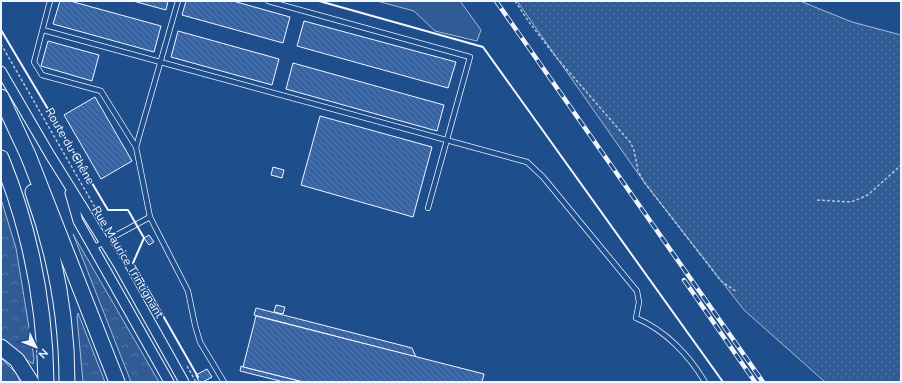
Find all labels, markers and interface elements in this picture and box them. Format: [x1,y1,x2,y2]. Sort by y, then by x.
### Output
street label: Route du Chêne [42,105,98,187]
street label: Rue Maurice Trintignant [88,203,168,322]
north arrow [16,327,56,367]
text: N [35,345,51,362]

